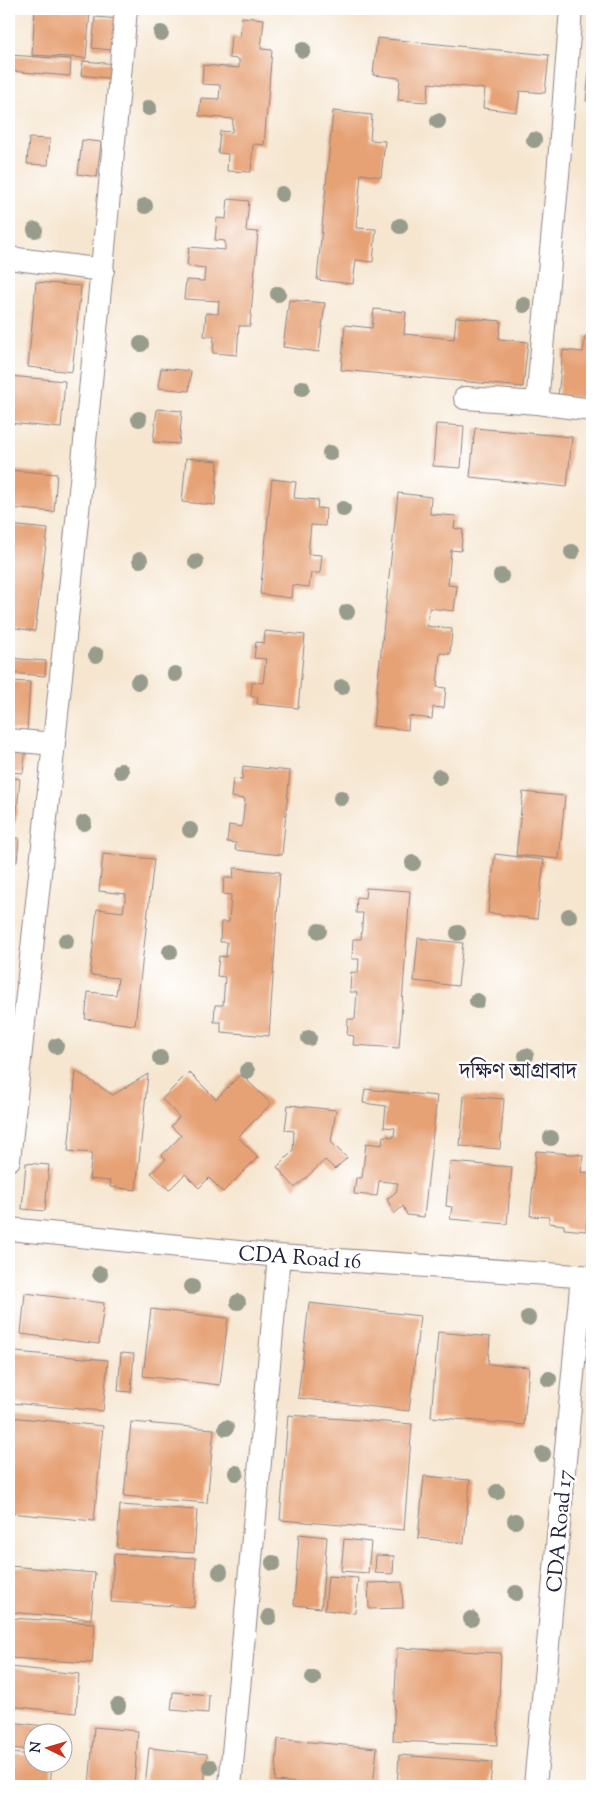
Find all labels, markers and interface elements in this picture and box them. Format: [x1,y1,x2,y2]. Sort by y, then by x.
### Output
district label: দক্ষিণ আগ্রাবাদ [458,1057,577,1089]
street label: CDA Road 16 [237,1240,362,1278]
street label: CDA Road 17 [541,1468,581,1594]
north arrow [22,1722,72,1772]
text: N [27,1741,47,1753]

